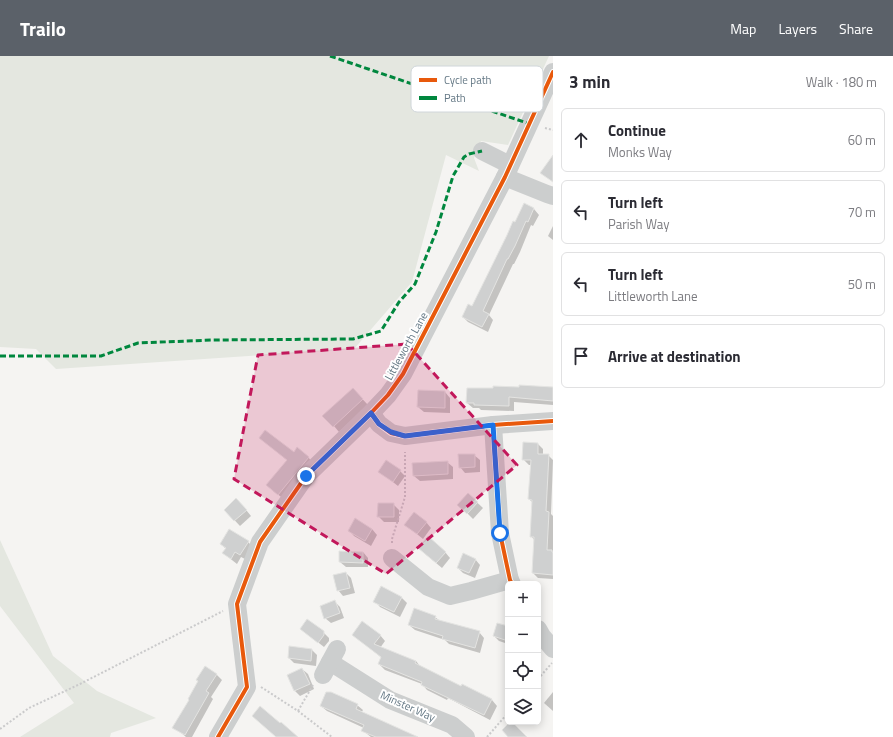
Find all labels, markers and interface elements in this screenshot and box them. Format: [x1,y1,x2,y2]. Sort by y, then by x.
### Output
text: Trailo [20,14,66,43]
text: Map [730,18,756,39]
text: Layers [778,18,817,39]
text: Share [839,18,873,39]
legend [411,66,543,112]
text: 3 min [569,69,610,95]
text: Cycle path [444,72,492,88]
text: Walk · 180 m [806,72,877,92]
text: Path [444,90,466,106]
text: Continue [608,119,666,142]
icon: ahead [570,129,592,151]
text: 60 m [848,130,876,150]
text: Monks Way [608,142,672,162]
text: Turn left [608,191,663,214]
icon: left [570,201,592,223]
text: 70 m [848,202,876,222]
text: Parish Way [608,214,669,234]
text: Turn left [608,263,663,286]
icon: left [570,273,592,295]
text: 50 m [848,274,876,294]
text: Littleworth Lane [608,286,698,306]
street label: Littleworth Lane [381,309,432,383]
icon: arrive [570,345,592,367]
text: Arrive at destination [608,345,741,368]
route end [297,467,315,485]
route start [491,524,509,542]
map controls [505,581,541,725]
button: + [505,581,541,617]
button: − [505,617,541,653]
button: locate [505,653,541,689]
street label: Minster Way [378,687,439,726]
button: layers [505,689,541,725]

